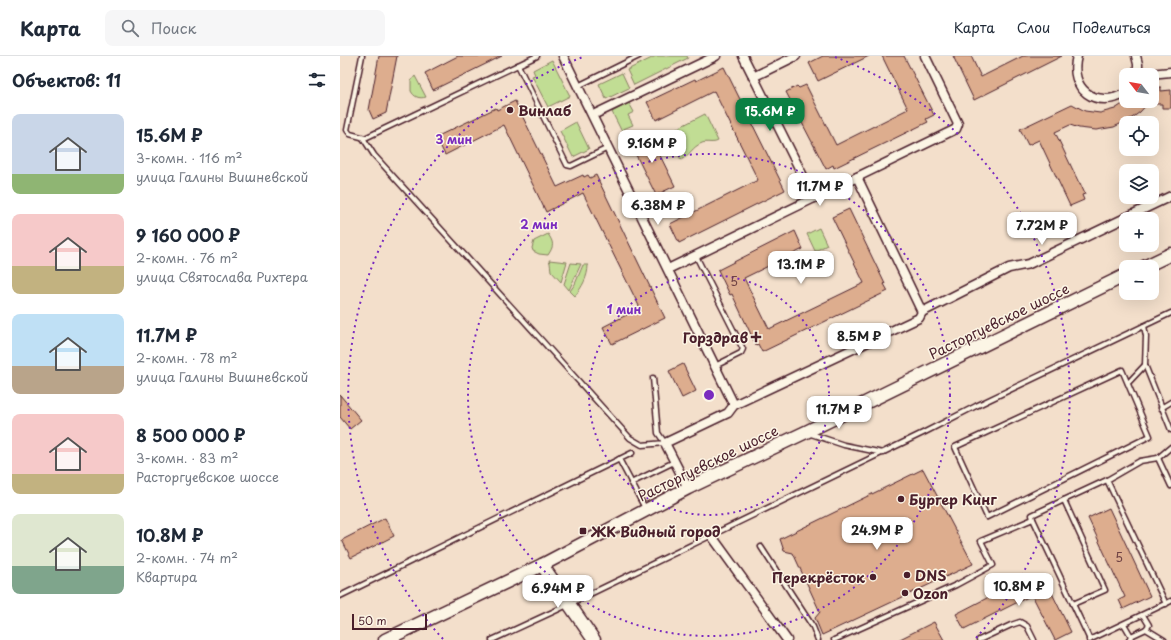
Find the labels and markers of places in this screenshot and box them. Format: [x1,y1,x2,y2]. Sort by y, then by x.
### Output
pin: 15.6M ₽ [733,98,807,132]
place label: Винлаб [518,100,572,121]
marker: Винлаб [505,105,515,115]
pin: 9.16M ₽ [615,130,689,164]
pin: 11.7M ₽ [783,173,857,207]
pin: 6.38M ₽ [621,192,695,226]
pin: 7.72M ₽ [1005,212,1079,246]
pin: 13.1M ₽ [764,251,838,285]
pin: 8.5M ₽ [826,323,892,357]
place label: Горздрав [683,327,748,348]
marker: Горздрав [751,332,761,342]
centre of rings [702,388,716,402]
pin: 11.7M ₽ [802,396,876,430]
place label: Бургер Кинг [909,489,997,510]
marker: Бургер Кинг [896,494,906,504]
pin: 24.9M ₽ [840,517,914,551]
place label: ЖК Видный город [590,521,721,542]
marker: ЖК Видный город [578,526,588,536]
place label: DNS [915,565,946,586]
place label: Перекрёсток [772,567,865,588]
marker: DNS [902,570,912,580]
marker: Перекрёсток [868,572,878,582]
pin: 10.8M ₽ [982,573,1056,607]
pin: 6.94M ₽ [521,575,595,609]
place label: Ozon [913,583,948,604]
marker: Ozon [900,588,910,598]

